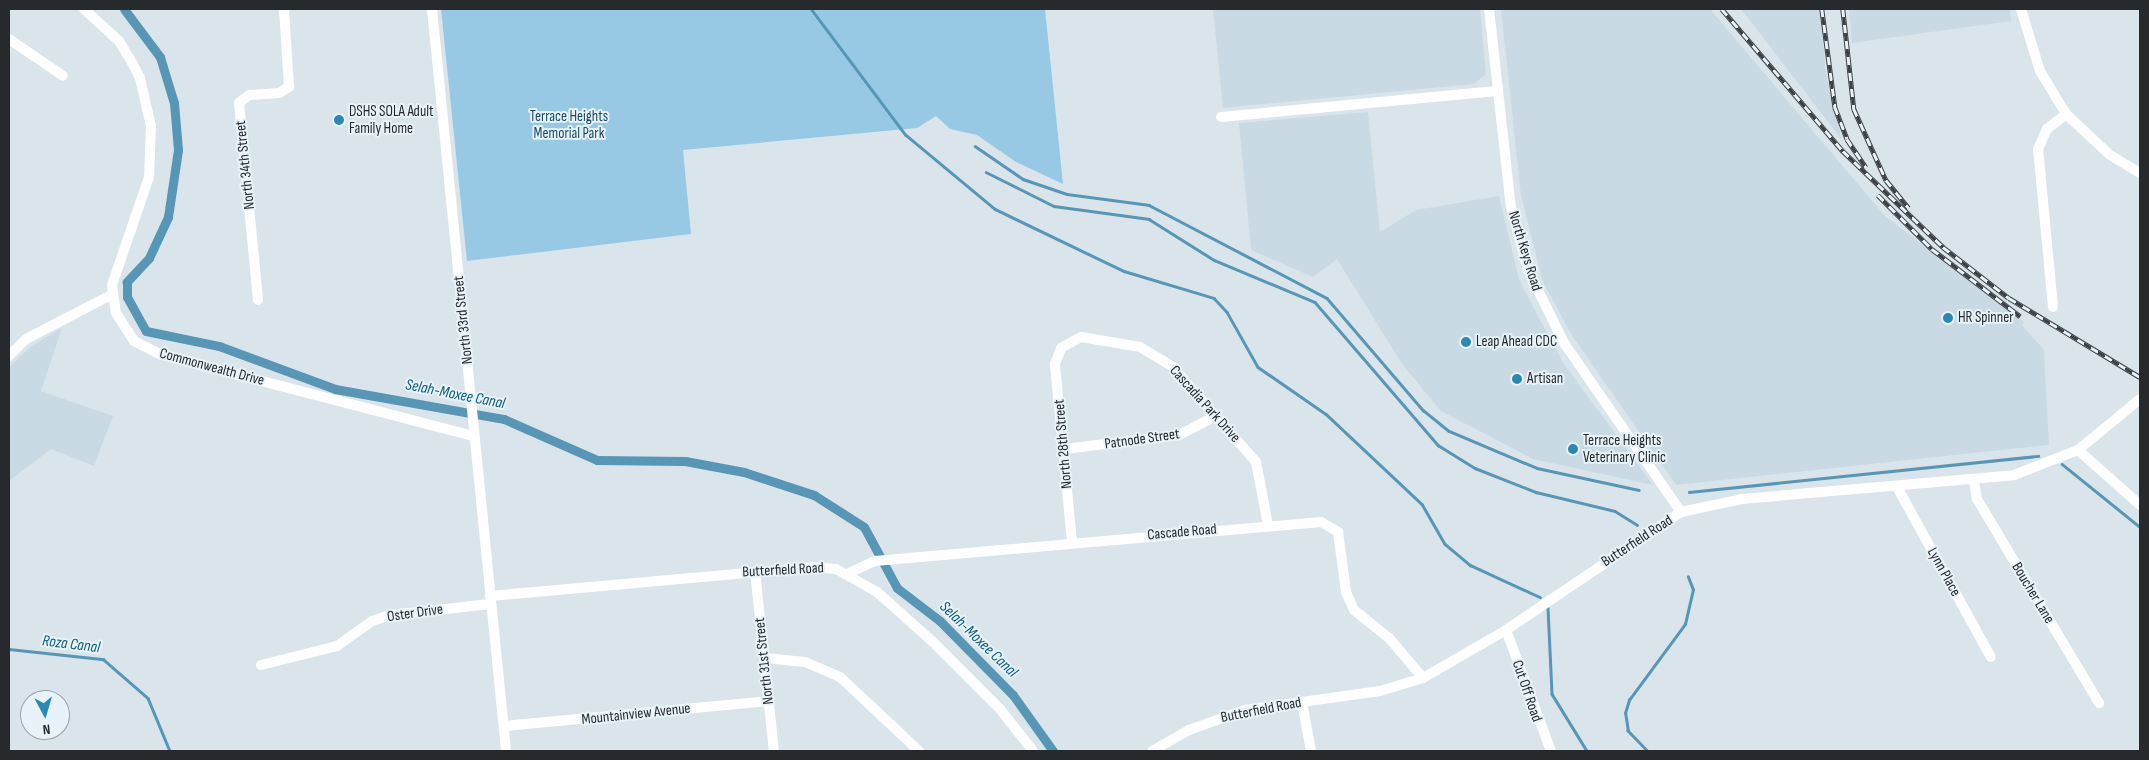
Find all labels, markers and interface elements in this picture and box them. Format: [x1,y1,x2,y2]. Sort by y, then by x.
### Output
place label: DSHS SOLA Adult Family Home [349,102,434,137]
park label: Terrace Heights Memorial Park [530,107,608,142]
marker: DSHS SOLA Adult Family Home [333,114,345,126]
street label: North 34th Street [231,120,259,210]
street label: North Keys Road [1504,209,1546,293]
street label: North 33rd Street [449,275,477,365]
place label: HR Spinner [1958,309,2014,327]
marker: HR Spinner [1942,312,1954,324]
place label: Leap Ahead CDC [1476,333,1557,351]
marker: Leap Ahead CDC [1460,336,1472,348]
street label: Commonwealth Drive [158,344,266,390]
street label: Cascadia Park Drive [1166,362,1244,446]
place label: Artisan [1527,370,1563,388]
marker: Artisan [1511,373,1523,385]
water label: Selah-Moxee Canal [404,376,506,414]
street label: North 28th Street [1050,399,1076,489]
street label: Patnode Street [1103,425,1181,453]
place label: Terrace Heights Veterinary Clinic [1583,431,1666,466]
marker: Terrace Heights Veterinary Clinic [1567,443,1579,455]
street label: Butterfield Road [1598,511,1676,571]
street label: Cascade Road [1147,520,1217,544]
street label: Lynn Place [1923,544,1965,600]
street label: Butterfield Road [742,559,824,581]
street label: Boucher Lane [2008,559,2058,627]
water label: Selah-Moxee Canal [935,598,1021,682]
street label: Oster Drive [386,600,444,626]
street label: North 31st Street [750,617,778,705]
water label: Roza Canal [41,632,101,658]
street label: Cut Off Road [1508,658,1546,724]
north arrow [20,690,70,740]
street label: Butterfield Road [1219,693,1303,727]
street label: Mountainview Avenue [581,699,691,729]
text: N [42,721,51,738]

